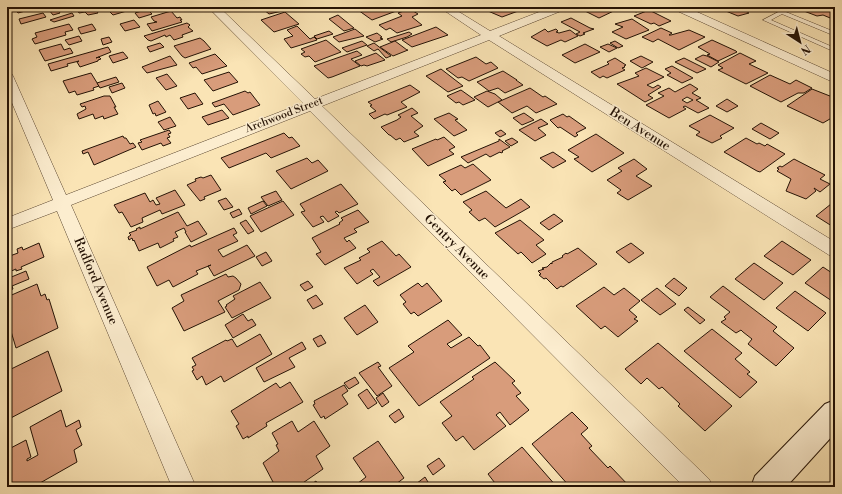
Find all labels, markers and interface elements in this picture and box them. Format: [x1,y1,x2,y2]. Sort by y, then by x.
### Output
north arrow [780,22,820,62]
text: N [797,41,813,58]
street label: Archwood Street [242,94,325,137]
street label: Ben Avenue [606,103,674,154]
street label: Gentry Avenue [421,211,494,284]
street label: Radford Avenue [70,235,122,328]

